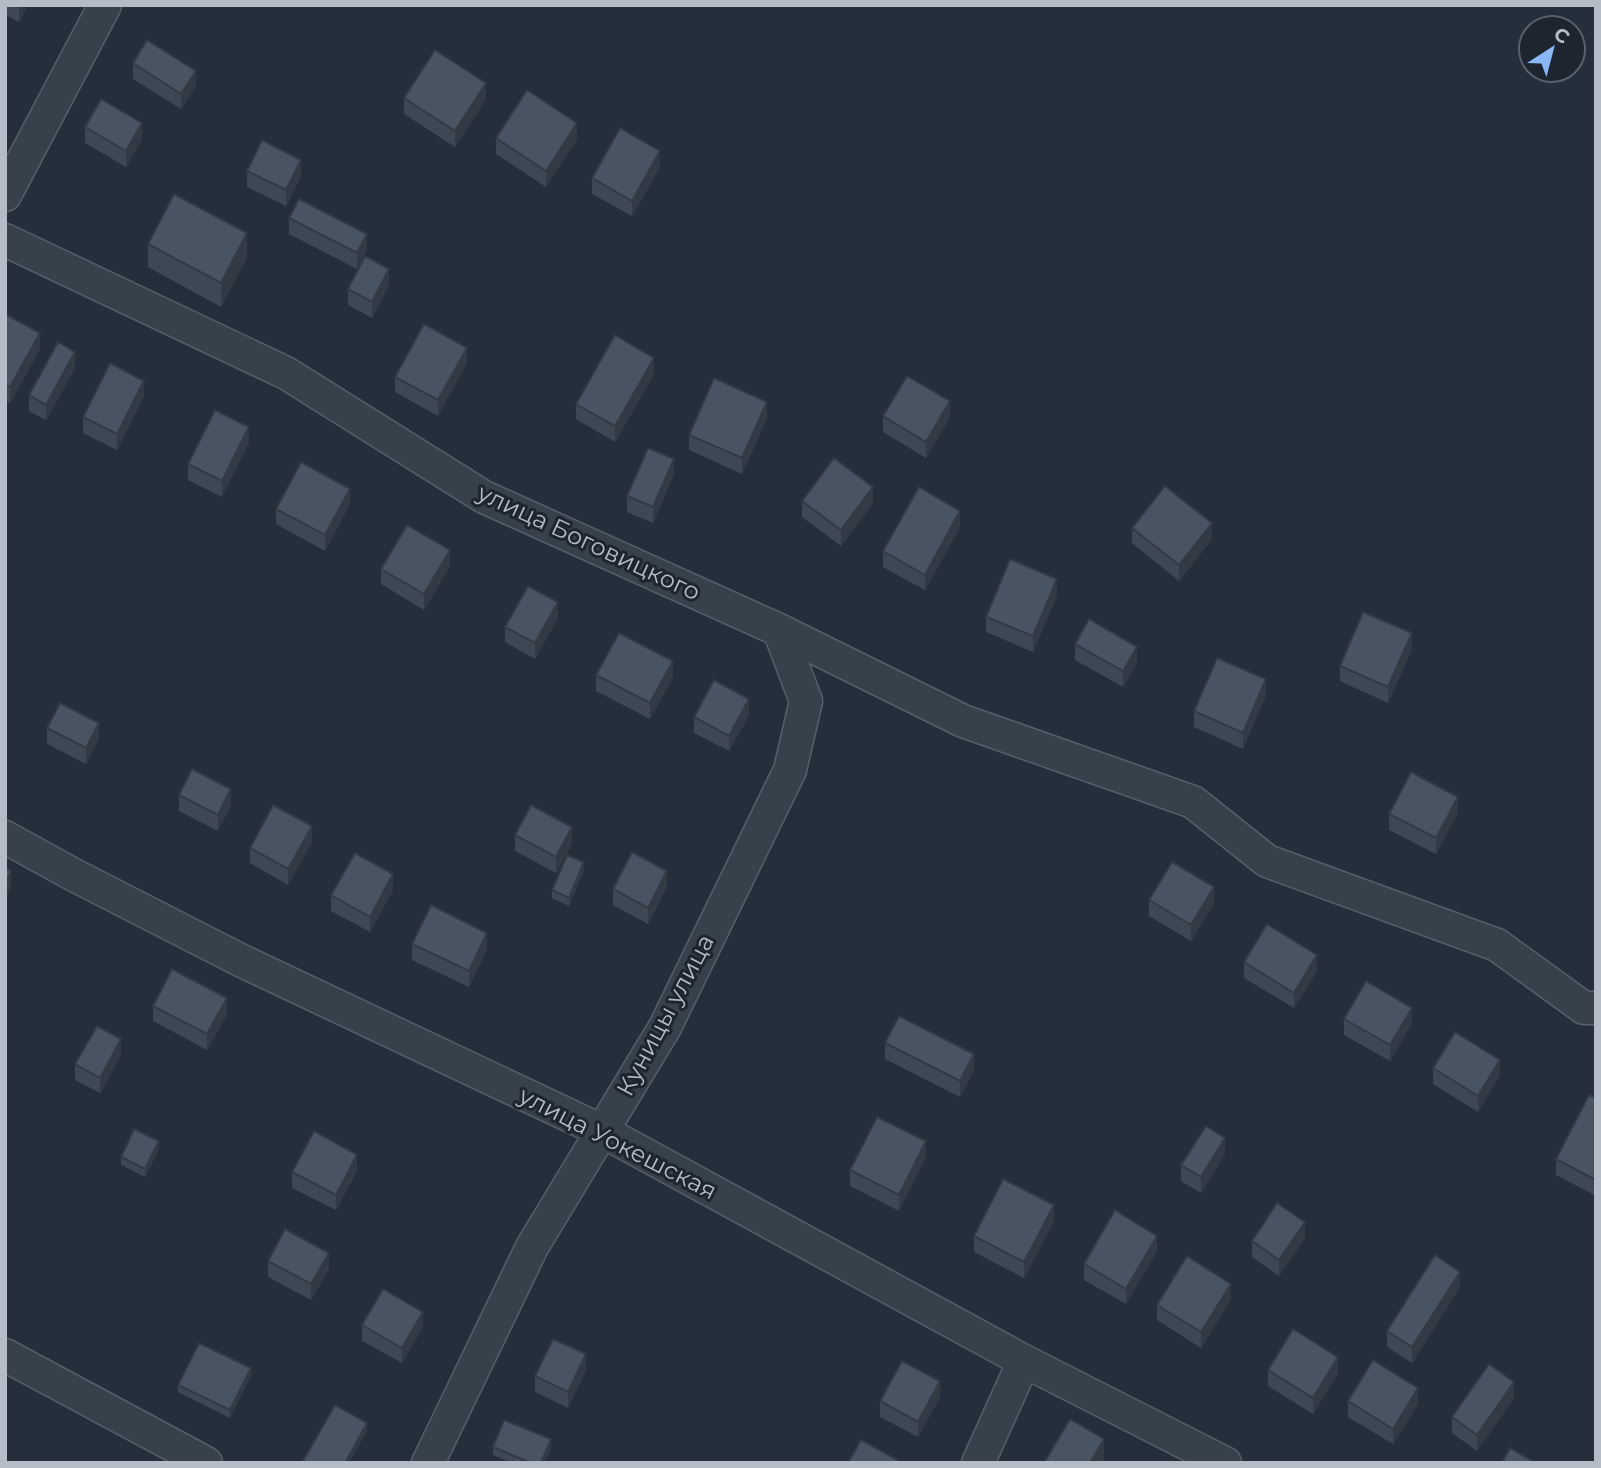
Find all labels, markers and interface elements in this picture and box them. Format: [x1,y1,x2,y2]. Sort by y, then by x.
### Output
north arrow [1517,14,1587,84]
text: С [1549,22,1574,49]
street label: улица Боговицкого [472,477,705,606]
street label: Куницы улица [610,929,720,1101]
street label: улица Уокешская [513,1080,722,1205]

